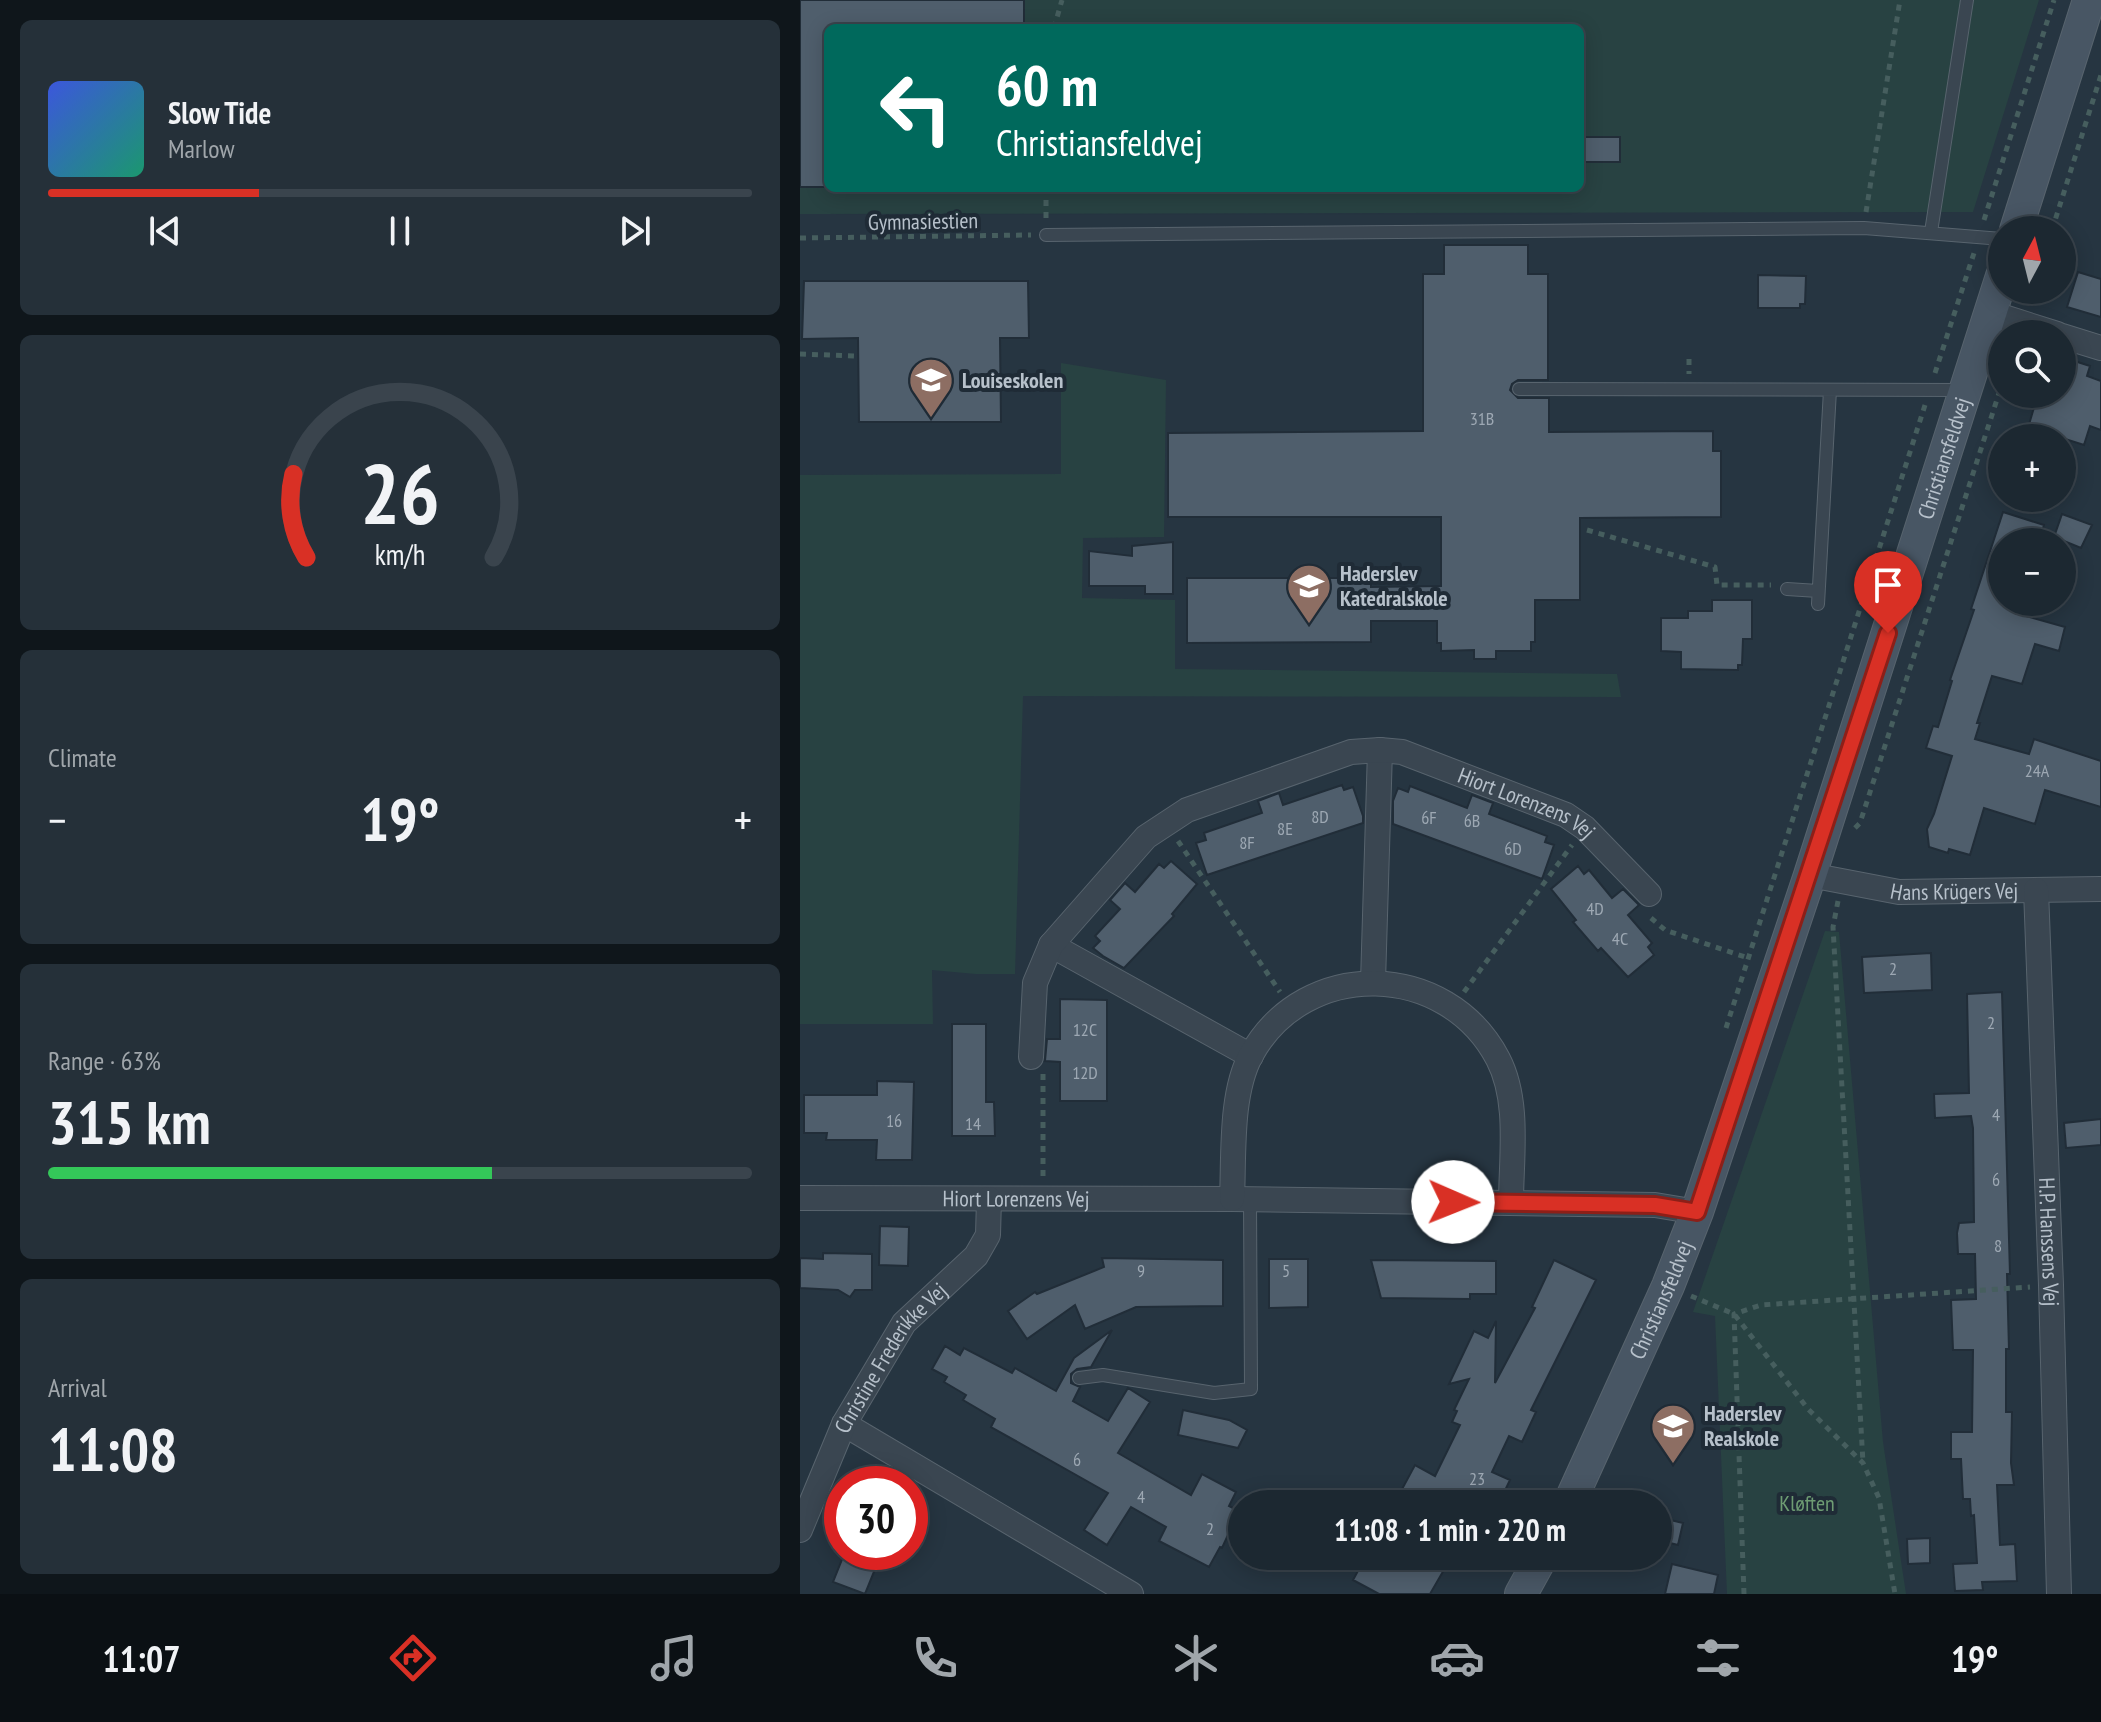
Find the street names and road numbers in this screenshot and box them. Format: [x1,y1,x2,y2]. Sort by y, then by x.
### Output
street label: Gymnasiestien [868,206,978,236]
street label: Christiansfeldvej [1911,394,1976,523]
street label: Hiort Lorenzens Vej [1454,761,1602,844]
street label: Hans Krügers Vej [1888,876,2018,906]
street label: H.P. Hanssens Vej [2033,1177,2066,1307]
street label: Hiort Lorenzens Vej [943,1184,1089,1213]
street label: Christiansfeldvej [1623,1236,1698,1363]
street label: Christine Frederikke Vej [828,1276,953,1437]

